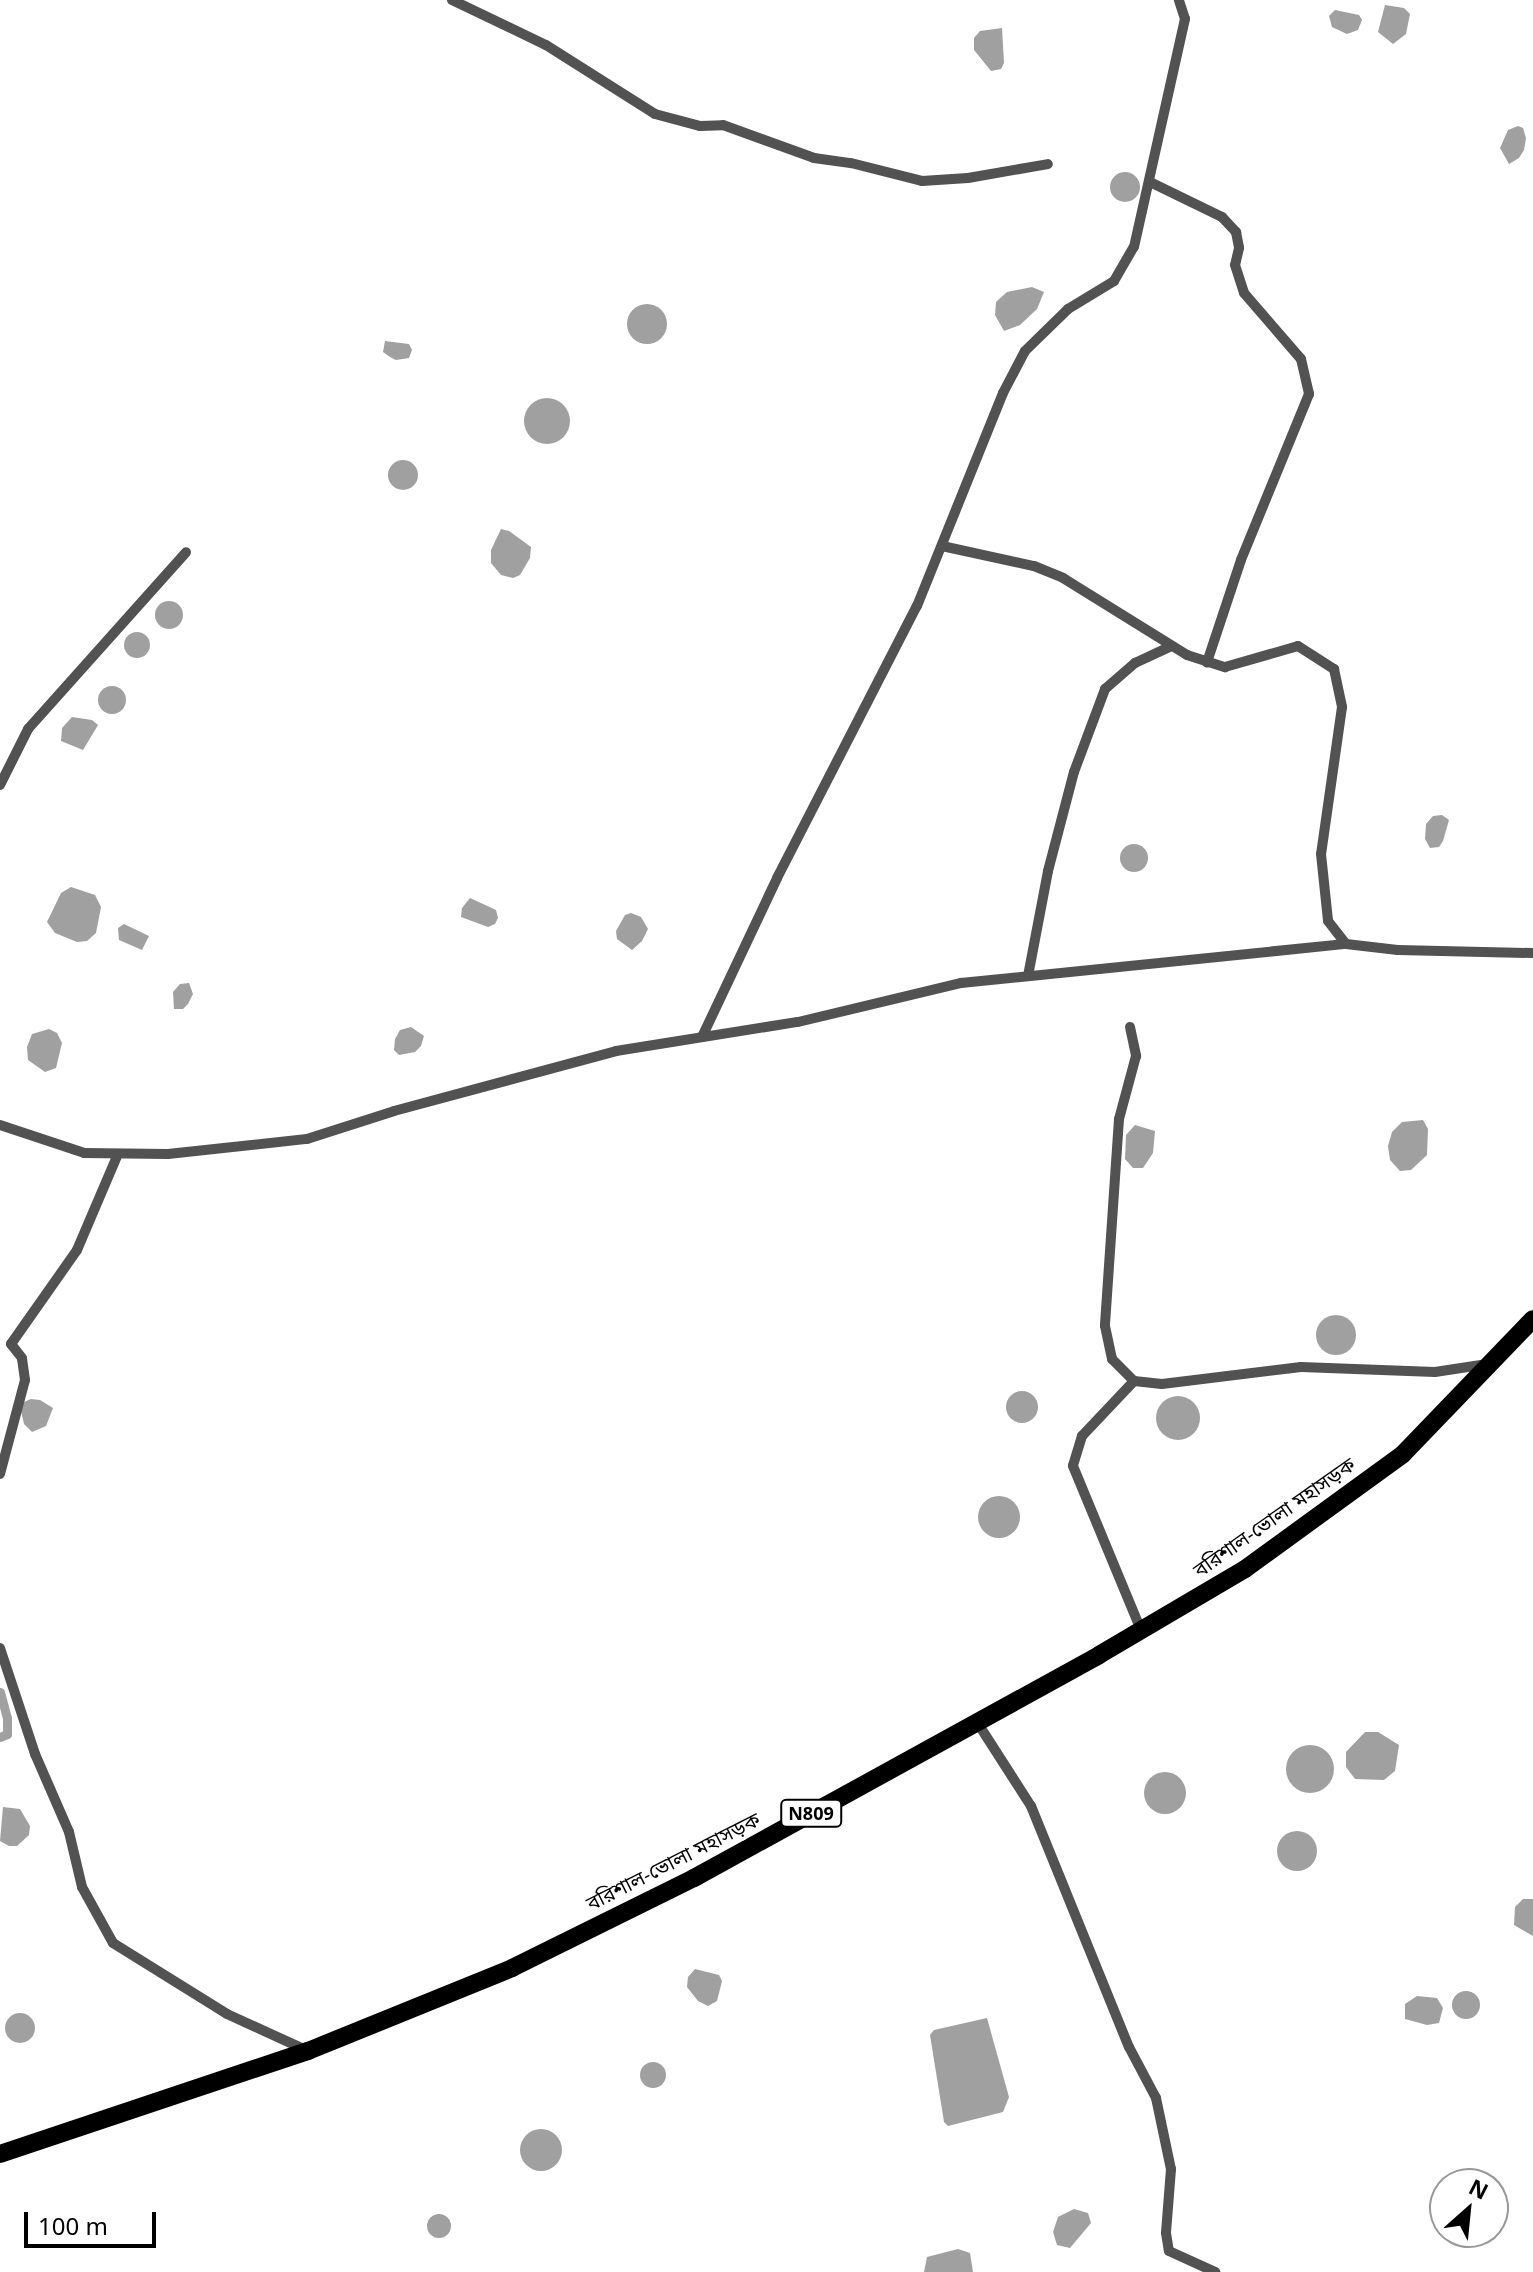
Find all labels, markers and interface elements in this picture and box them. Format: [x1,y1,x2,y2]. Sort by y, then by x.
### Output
street label: বরিশাল-ভোলা মহাসড়ক [1189,1452,1359,1582]
road number: N809 [779,1799,843,1827]
street label: বরিশাল-ভোলা মহাসড়ক [582,1807,764,1915]
north arrow [1429,2168,1509,2248]
text: N [1464,2171,1494,2206]
scale bar [28,2196,160,2246]
text: 100 m [38,2209,108,2242]

